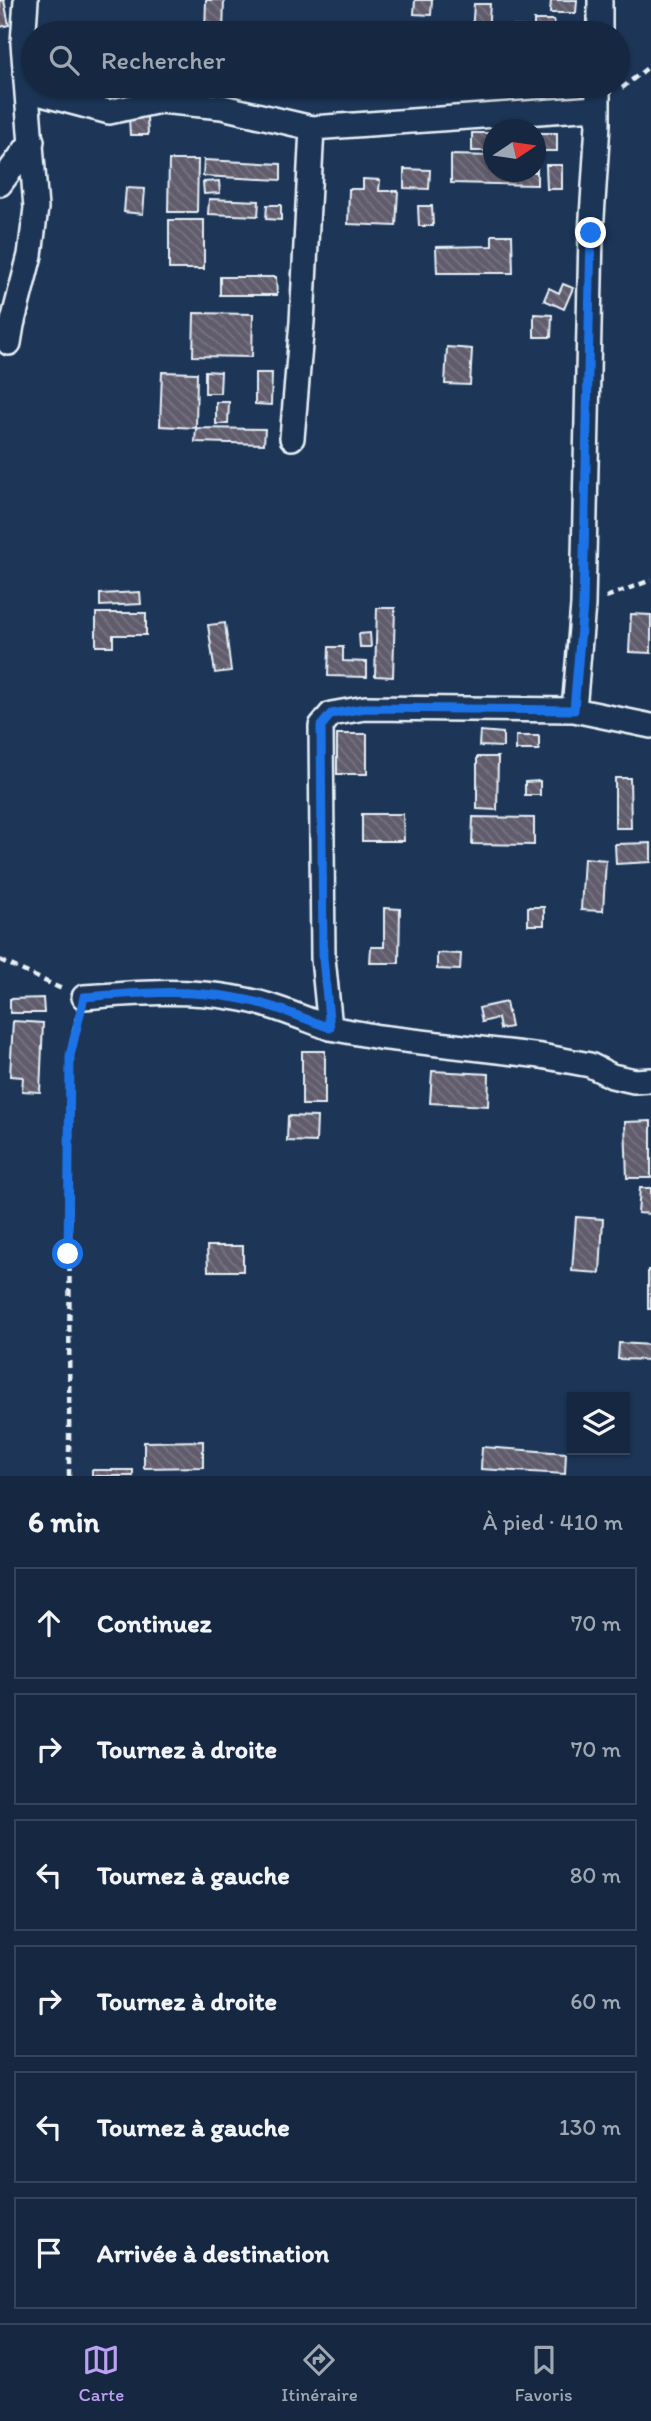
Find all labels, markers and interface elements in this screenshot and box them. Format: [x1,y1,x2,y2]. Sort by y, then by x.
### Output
search box [21,21,630,98]
icon: search [45,41,83,79]
text: Rechercher [101,44,225,76]
north arrow [483,119,546,182]
route end [575,217,606,248]
route start [52,1238,83,1269]
map controls [567,1392,630,1455]
button: layers [567,1392,630,1455]
text: 6 min [28,1503,100,1540]
text: À pied · 410 m [483,1508,623,1536]
icon: ahead [30,1604,68,1642]
text: Continuez [97,1607,212,1639]
text: 70 m [571,1609,621,1637]
icon: right [30,1730,68,1768]
text: Tournez à droite [97,1733,277,1765]
text: 70 m [571,1735,621,1763]
icon: left [30,1856,68,1894]
text: Tournez à gauche [97,1859,290,1891]
text: 80 m [570,1861,621,1889]
icon: right [30,1982,68,2020]
text: Tournez à droite [97,1985,277,2017]
text: 60 m [570,1987,621,2015]
icon: left [30,2108,68,2146]
text: Tournez à gauche [97,2111,290,2143]
text: 130 m [559,2113,621,2141]
icon: arrive [30,2234,68,2272]
text: Arrivée à destination [97,2237,329,2269]
tab: Carte [78,2341,124,2406]
tab: Itinéraire [281,2341,358,2406]
tab: Favoris [515,2341,573,2406]

